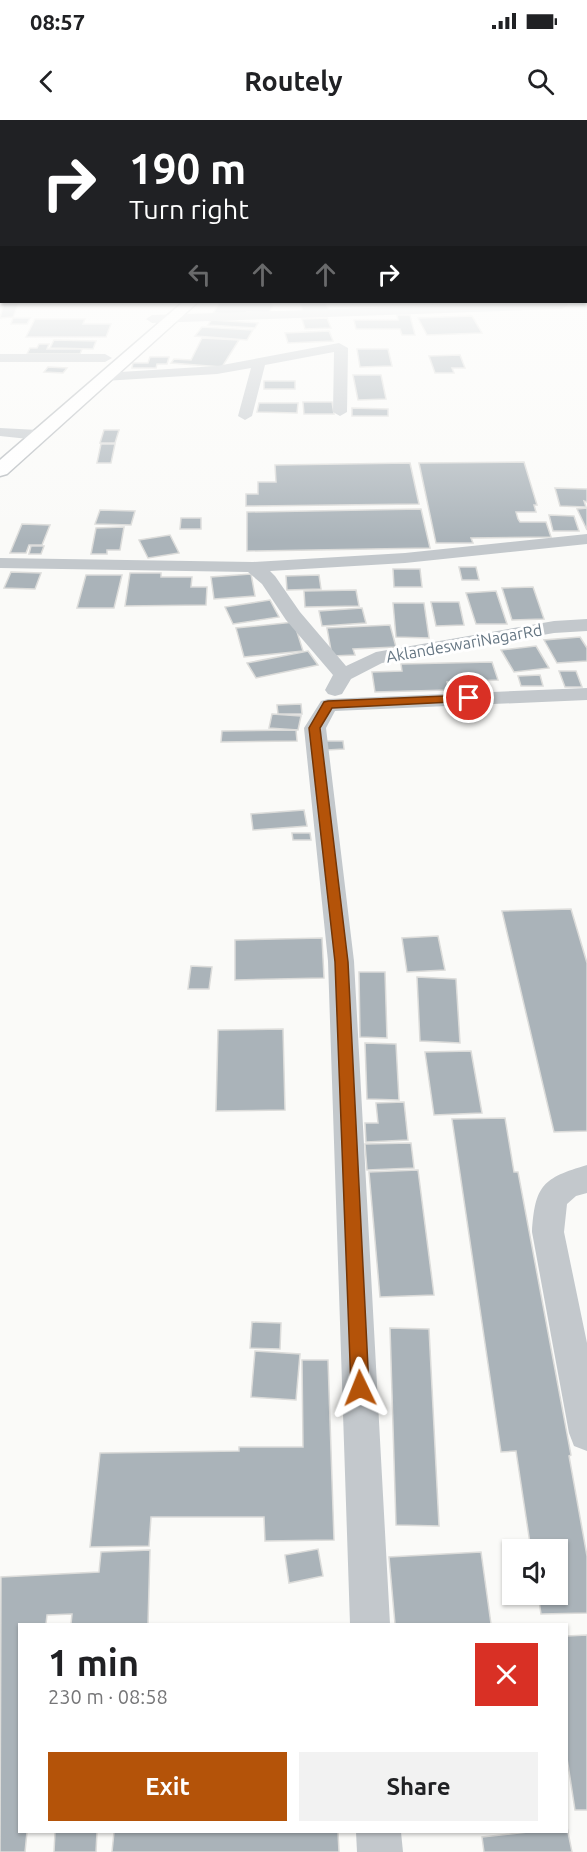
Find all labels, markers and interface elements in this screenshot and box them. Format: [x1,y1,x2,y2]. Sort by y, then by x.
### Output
text: 08:57 [30,9,85,34]
icon: back [30,65,63,98]
icon: search [524,65,557,98]
text: Routely [244,66,343,96]
icon: right [30,144,108,222]
text: 190 m [129,145,246,192]
text: Turn right [129,194,249,224]
icon: left [183,258,216,291]
icon: ahead [246,258,279,291]
icon: ahead [309,258,342,291]
icon: right [372,258,405,291]
street label: AklandeswariNagarRd [385,620,543,666]
pin [443,672,494,723]
icon: arrive [452,681,485,714]
position arrow [328,1356,392,1420]
map controls [502,1539,568,1605]
button: sound [502,1539,568,1605]
text: 1 min [48,1642,139,1683]
button: close [475,1643,538,1706]
text: 230 m · 08:58 [48,1685,168,1708]
button: Exit [48,1752,287,1821]
button: Share [299,1752,538,1821]

